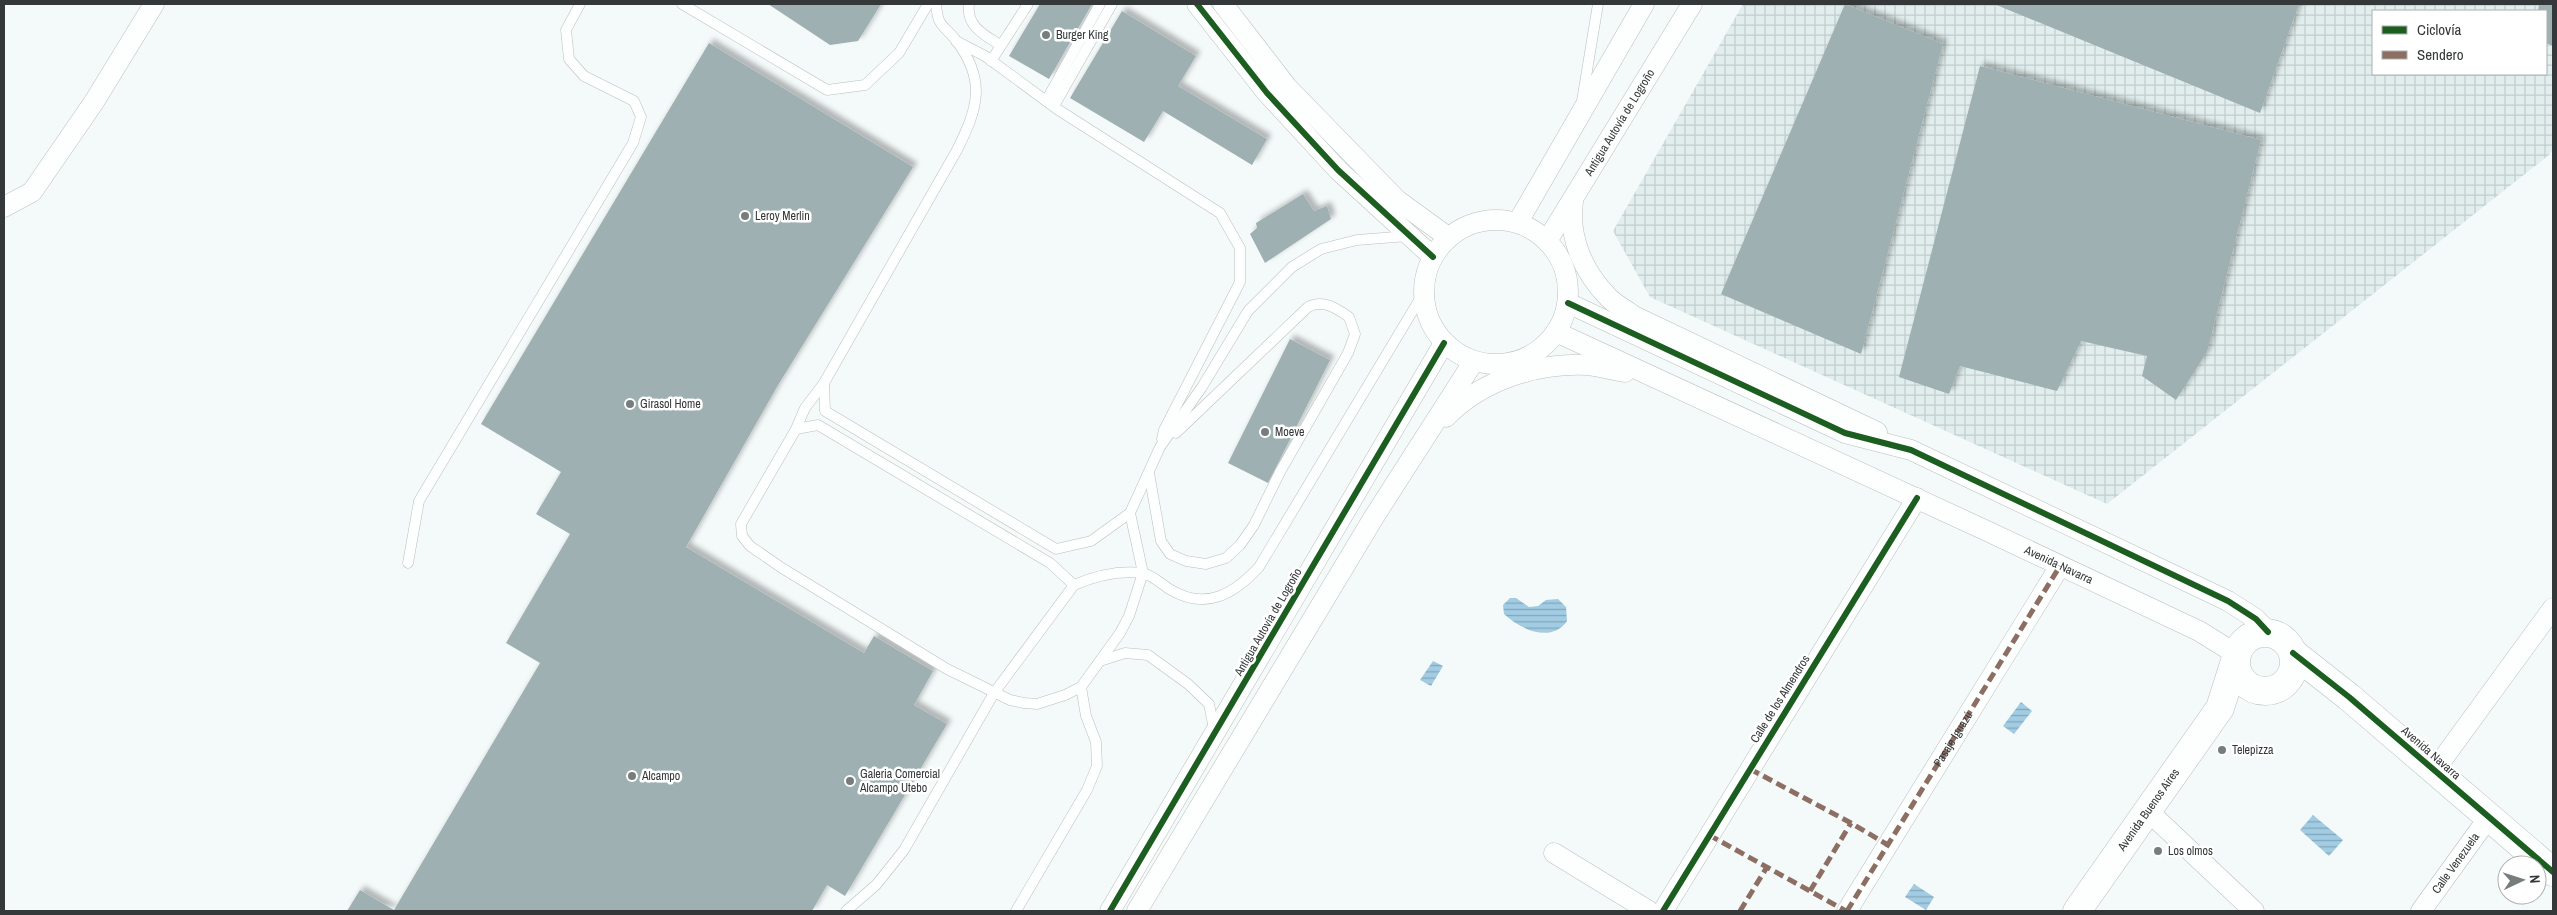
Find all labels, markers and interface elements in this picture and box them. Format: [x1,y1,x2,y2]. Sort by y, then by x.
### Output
legend [2372,10,2547,75]
text: Ciclovía [2417,19,2462,40]
place label: Burger King [1056,27,1109,43]
marker: Burger King [1040,29,1052,41]
text: Sendero [2417,44,2464,65]
street label: Antigua Autovía de Logroño [1580,66,1658,180]
place label: Leroy Merlin [755,208,810,224]
marker: Leroy Merlin [739,210,751,222]
place label: Girasol Home [640,396,701,412]
marker: Girasol Home [624,398,636,410]
place label: Moeve [1275,424,1305,440]
marker: Moeve [1259,426,1271,438]
street label: Avenida Navarra [2021,541,2096,588]
street label: Antigua Autovía de Logroño [1230,565,1305,680]
street label: Calle de los Almendros [1747,652,1813,746]
street label: Pasaje Iguazú [1930,708,1976,770]
street label: Avenida Navarra [2397,722,2464,784]
place label: Telepizza [2232,742,2274,758]
marker: Telepizza [2216,744,2228,756]
street label: Avenida Buenos Aires [2113,765,2183,855]
place label: Galeria Comercial Alcampo Utebo [859,766,940,796]
place label: Alcampo [641,768,680,784]
marker: Alcampo [626,770,638,782]
marker: Galeria Comercial Alcampo Utebo [844,775,856,787]
street label: Calle Venezuela [2428,829,2483,897]
place label: Los olmos [2168,843,2213,859]
marker: Los olmos [2152,845,2164,857]
north arrow [2497,855,2547,905]
text: N [2526,874,2544,884]

